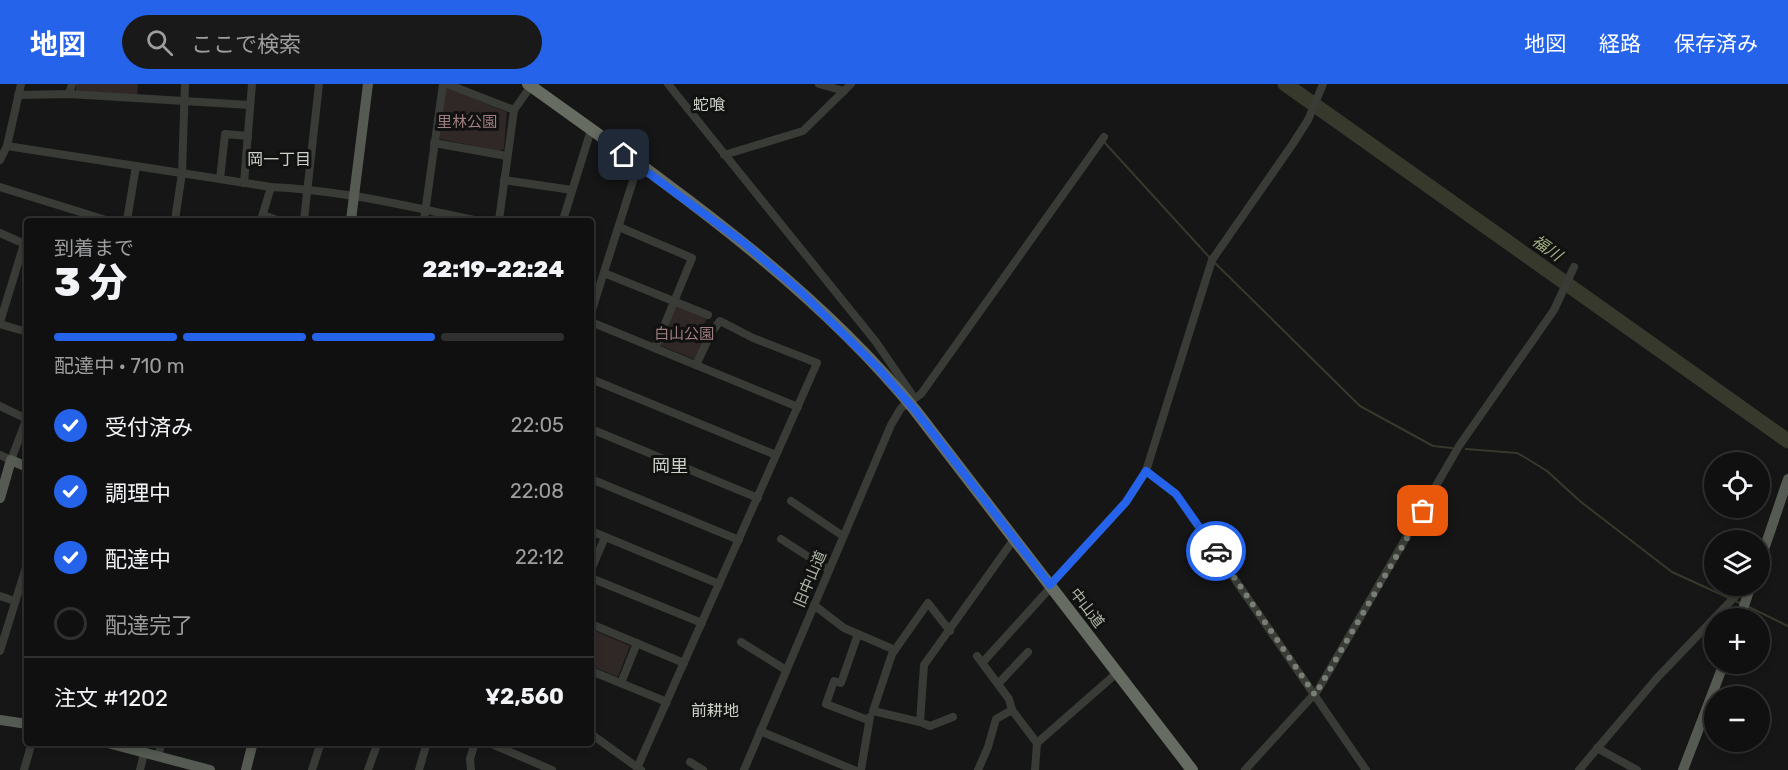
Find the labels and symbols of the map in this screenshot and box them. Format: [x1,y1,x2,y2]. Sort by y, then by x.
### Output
district label: 蛇喰 [693,95,725,114]
park label: 里林公園 [437,113,497,131]
pin [598,129,649,180]
district label: 岡一丁目 [247,150,311,169]
water label: 福川 [1528,231,1567,266]
park label: 白山公園 [654,325,714,343]
district label: 岡里 [652,455,688,477]
pin [1397,485,1448,536]
courier [1186,521,1246,581]
street label: 旧中山道 [790,548,830,610]
street label: 中山道 [1066,585,1108,631]
district label: 前耕地 [691,701,739,720]

